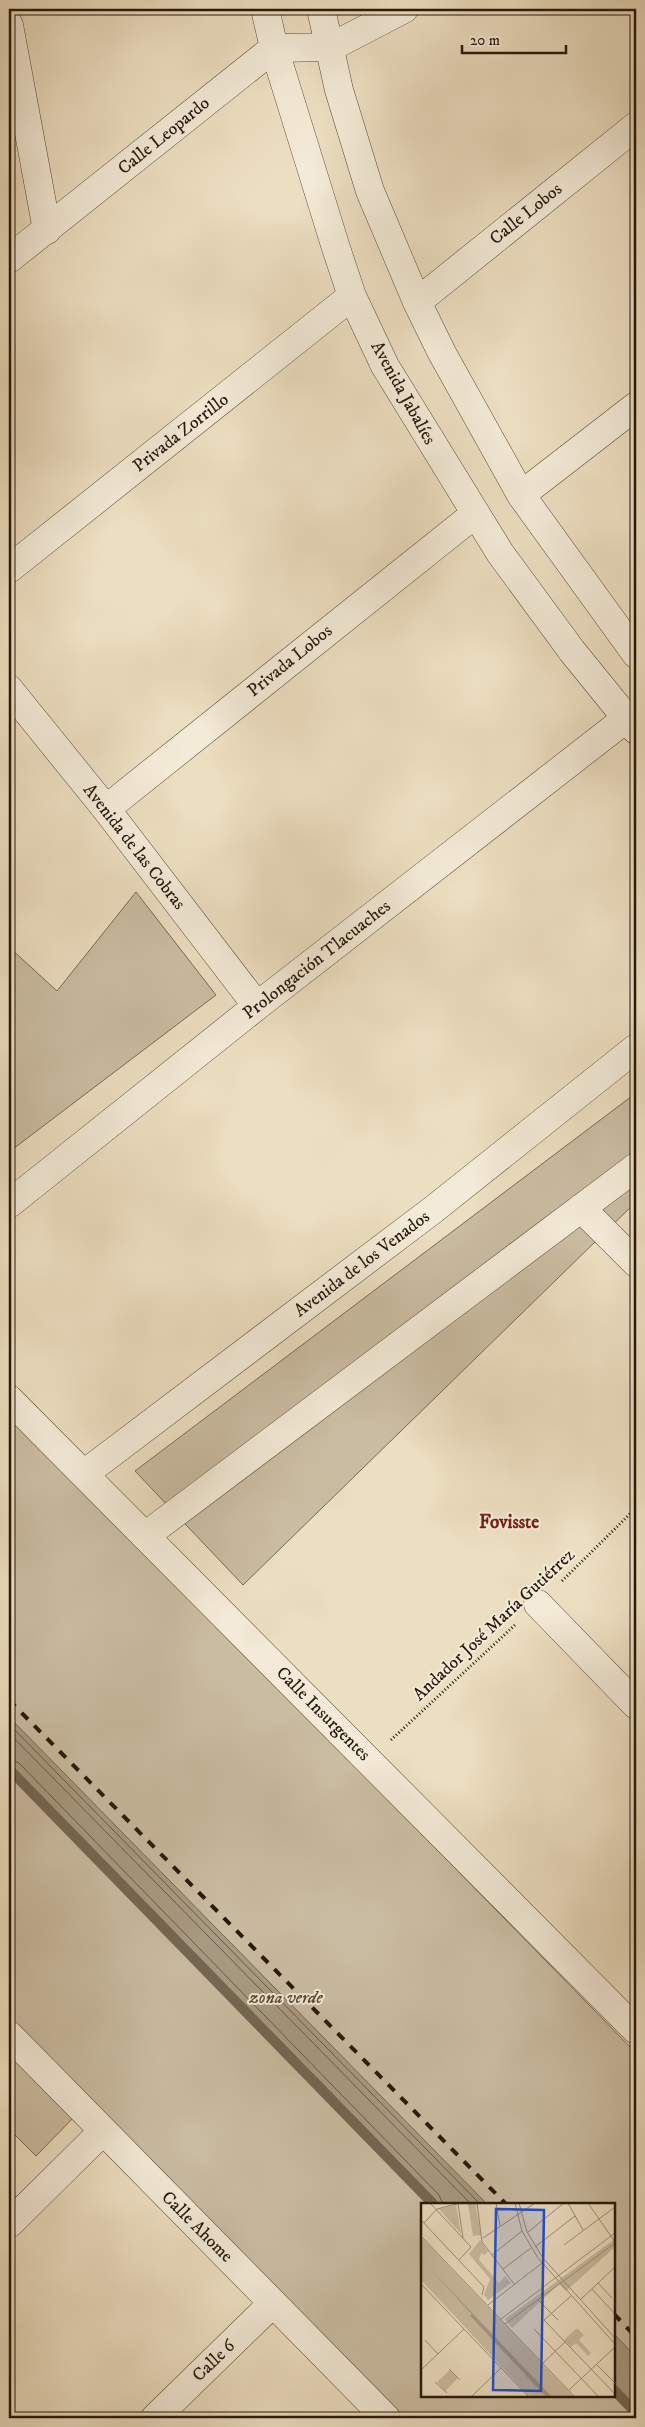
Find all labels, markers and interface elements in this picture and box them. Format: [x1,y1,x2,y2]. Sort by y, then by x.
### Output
scale bar [462,22,566,54]
text: 20 m [470,31,500,50]
street label: Calle Leopardo [114,92,215,180]
street label: Calle Lobos [485,178,567,250]
street label: Avenida Jabalíes [365,337,441,449]
street label: Privada Zorrillo [129,389,234,477]
street label: Privada Lobos [243,620,337,702]
street label: Avenida de las Cobras [78,780,190,914]
street label: Prolongación Tlacuaches [239,895,395,1025]
street label: Avenida de los Venados [290,1206,434,1322]
district label: Fovisste [479,1511,539,1534]
street label: Andador José María Gutiérrez [408,1544,580,1706]
street label: Calle Insurgentes [271,1662,375,1766]
park label: zona verde [248,1987,324,2009]
street label: Calle Ahome [157,2187,237,2267]
inset map [421,2203,615,2397]
street label: Calle 6 [188,2335,240,2387]

